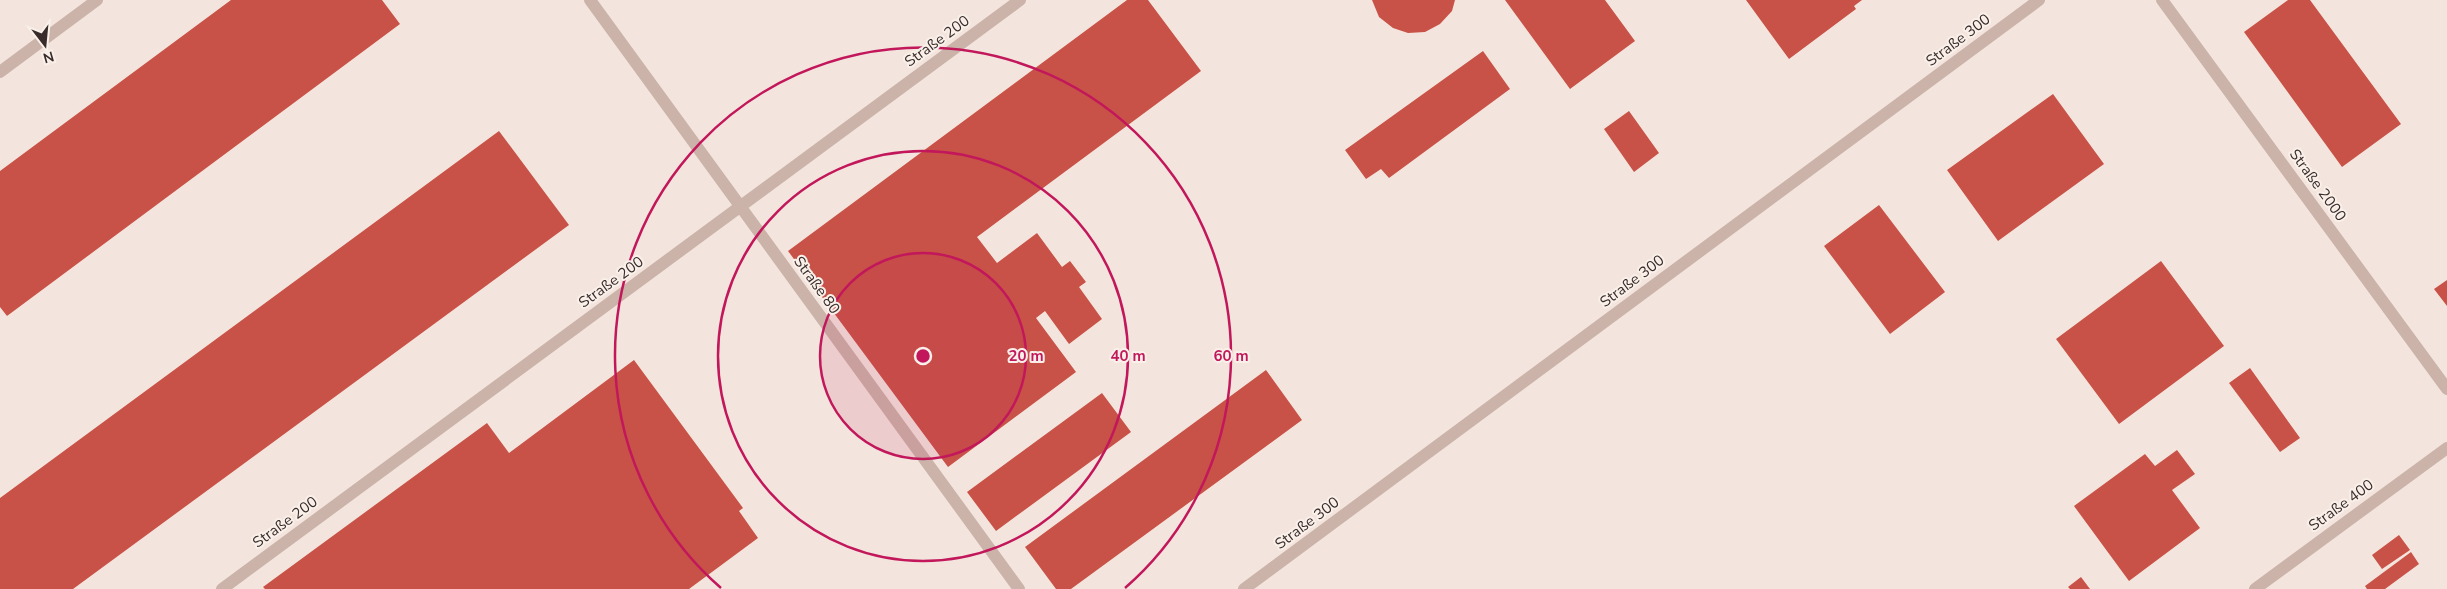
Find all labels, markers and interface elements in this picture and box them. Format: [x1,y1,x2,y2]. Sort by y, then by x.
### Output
street label: Straße 300 [1922,9,1994,71]
street label: Straße 200 [900,11,974,71]
north arrow [20,20,70,70]
text: N [41,46,56,68]
street label: Straße 2000 [2285,145,2351,225]
street label: Straße 300 [1596,250,1668,312]
street label: Straße 200 [574,252,648,312]
street label: Straße 80 [789,252,845,318]
text: 20 m [1008,346,1044,366]
text: 40 m [1110,346,1146,366]
text: 60 m [1213,346,1249,366]
centre of rings [914,347,932,365]
street label: Straße 400 [2304,475,2378,535]
street label: Straße 200 [248,492,322,552]
street label: Straße 300 [1271,492,1343,554]

